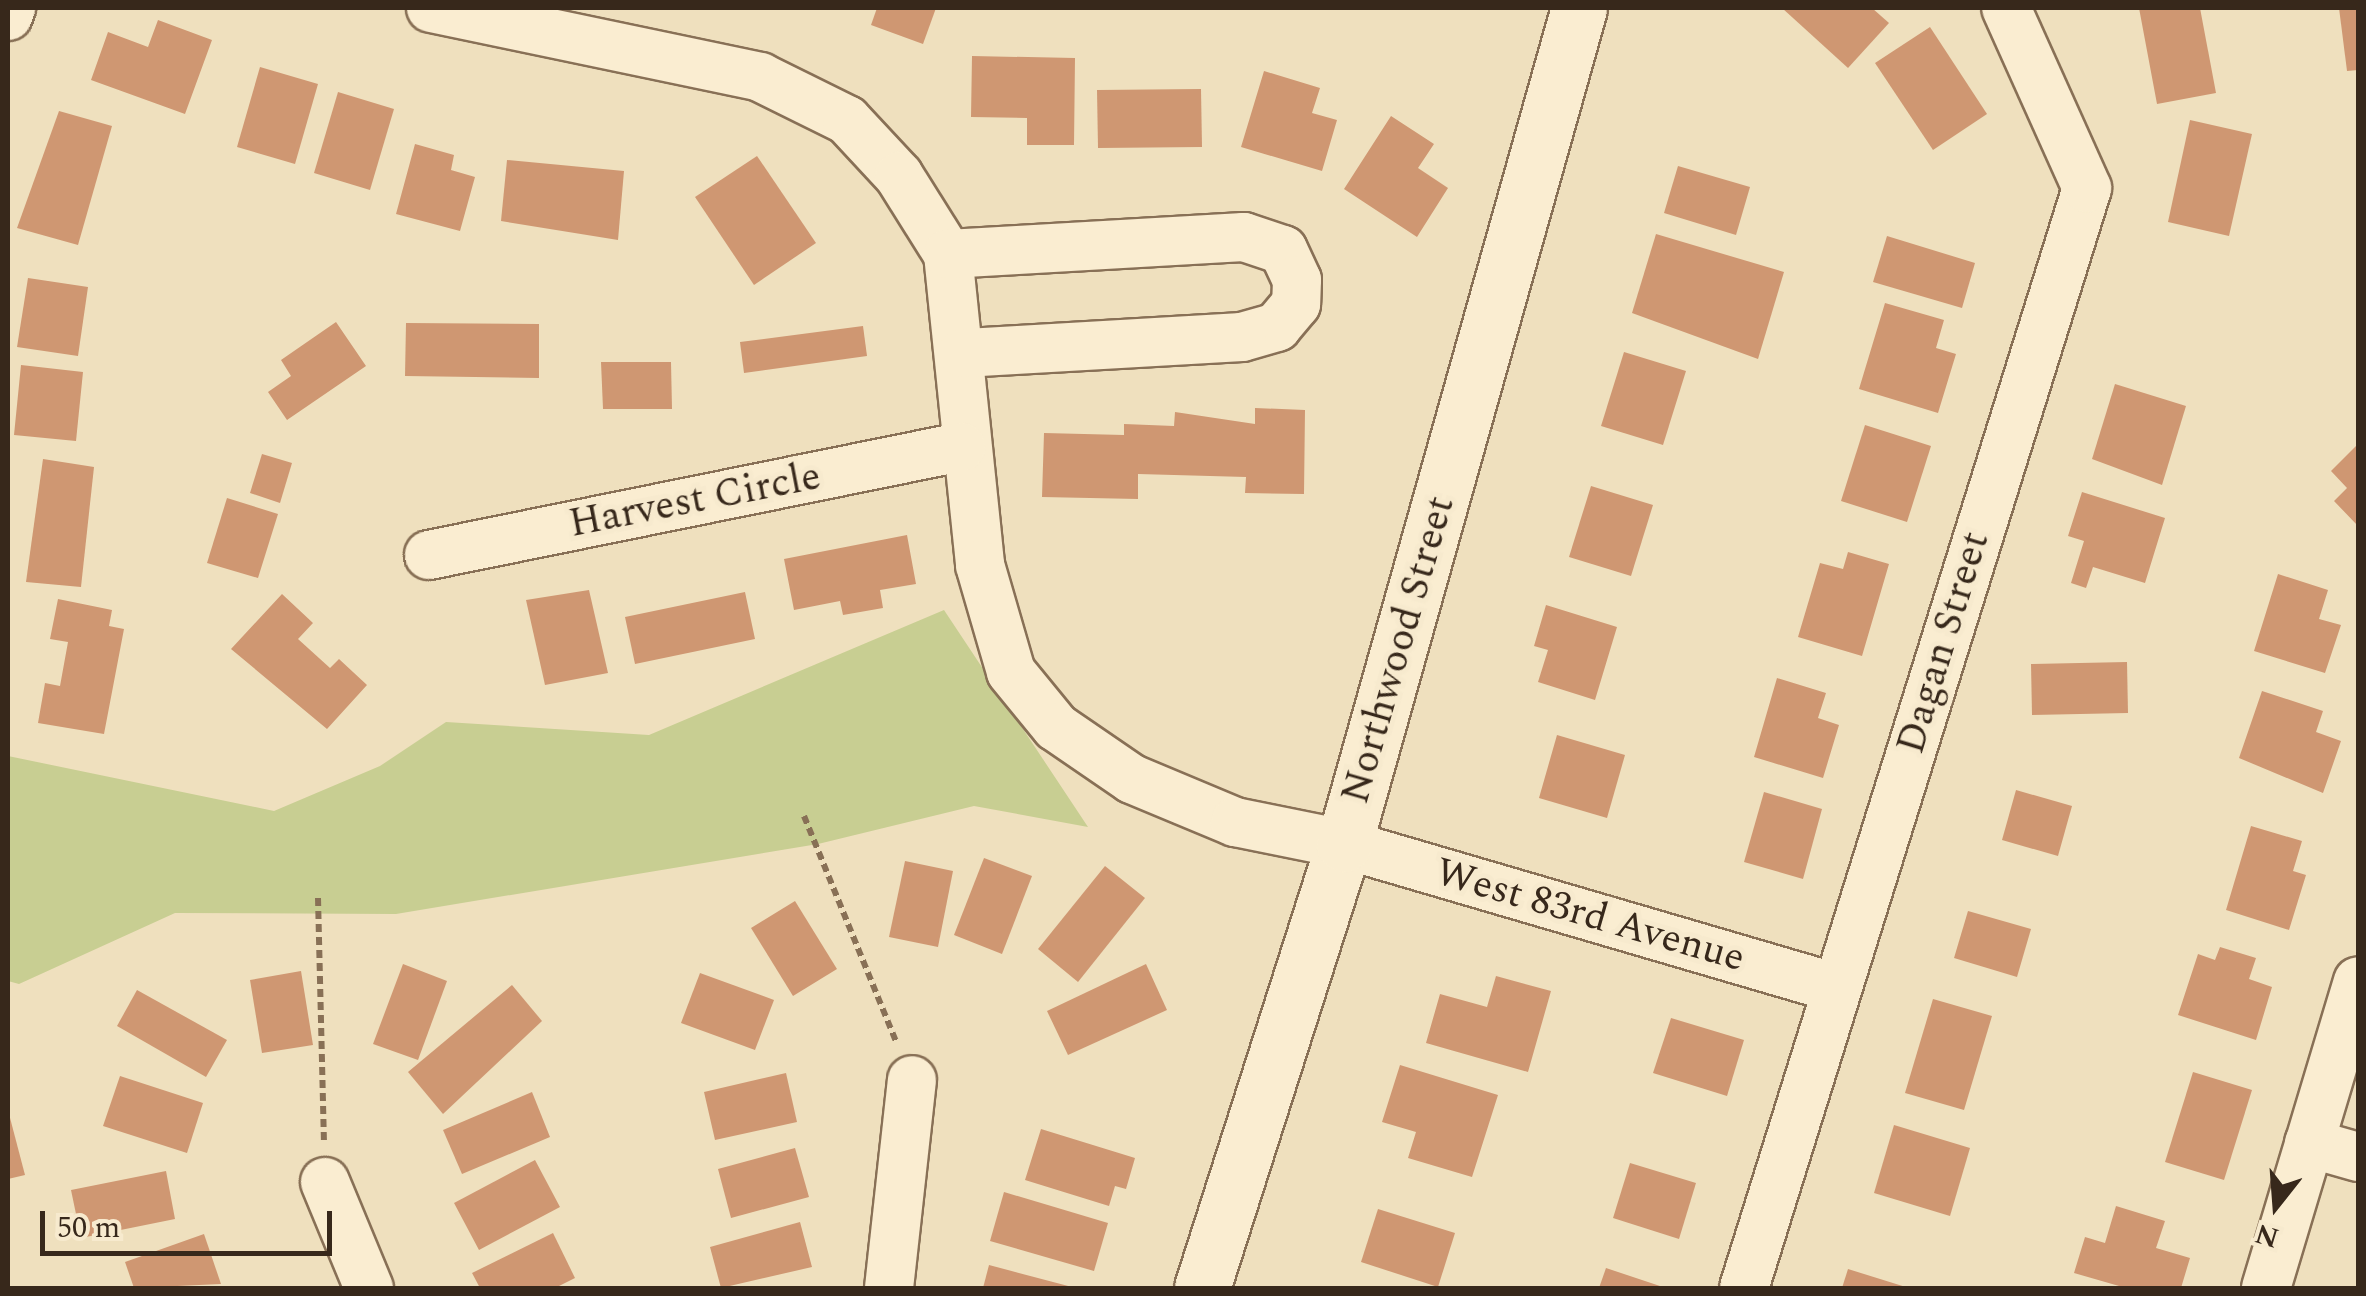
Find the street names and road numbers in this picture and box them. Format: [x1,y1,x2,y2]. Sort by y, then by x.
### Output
street label: Harvest Circle [565,453,825,549]
street label: Northwood Street [1332,491,1466,809]
street label: Dagan Street [1887,526,2001,760]
street label: West 83rd Avenue [1430,849,1750,983]

